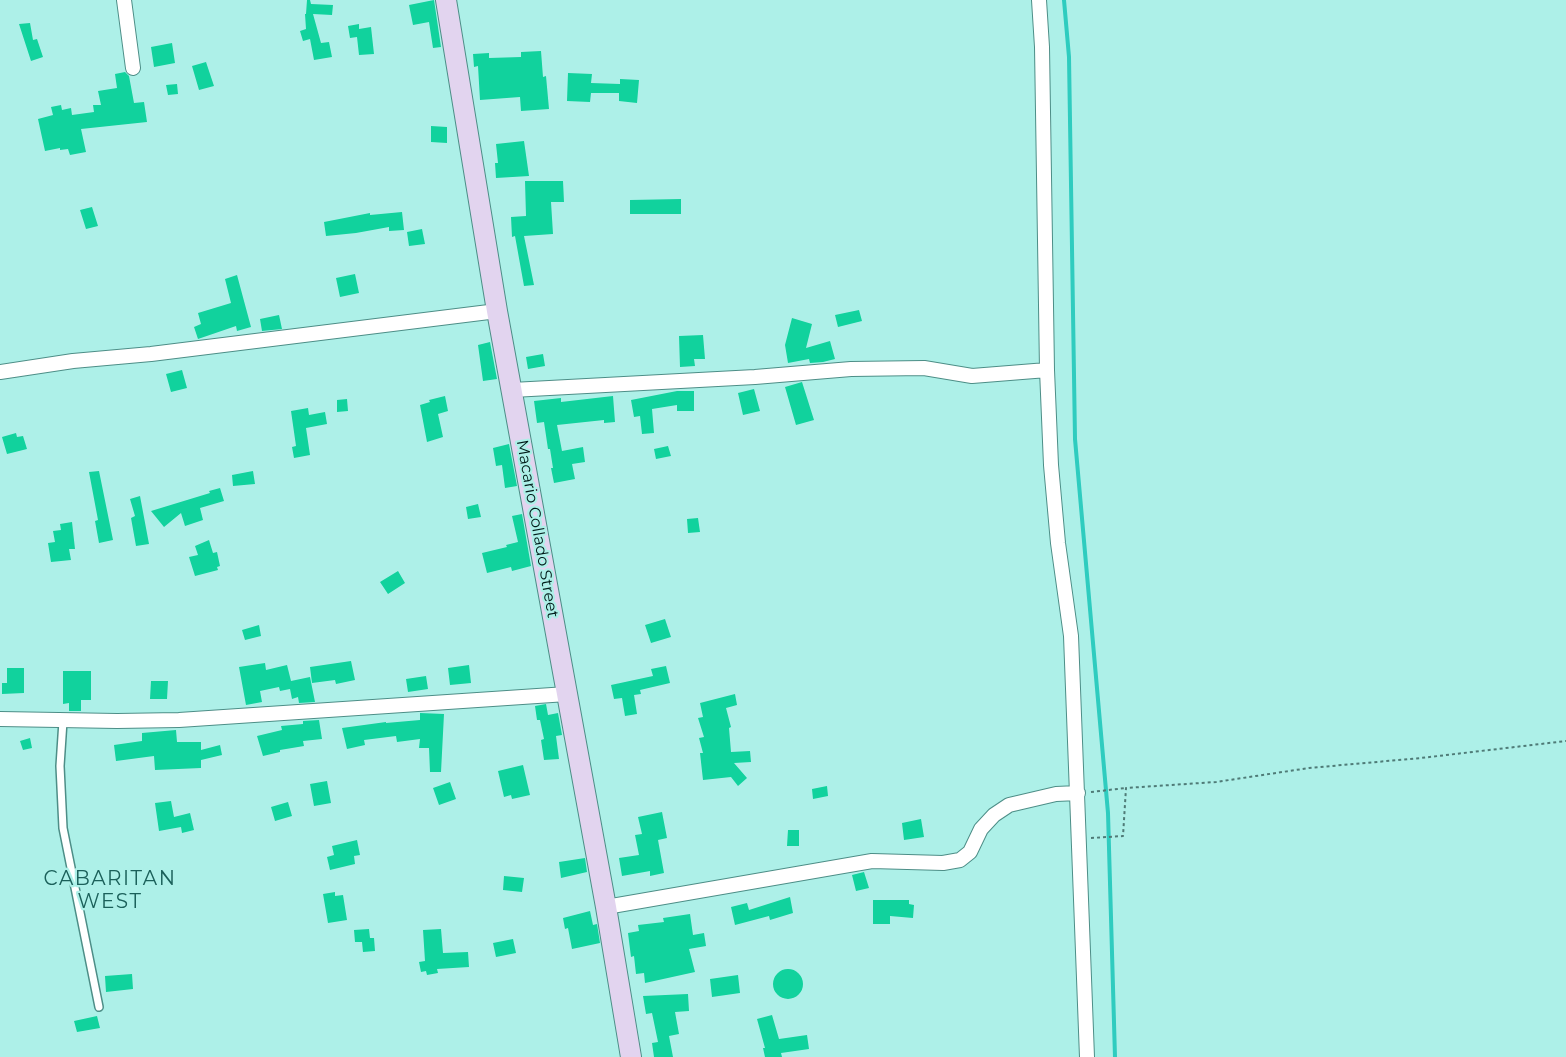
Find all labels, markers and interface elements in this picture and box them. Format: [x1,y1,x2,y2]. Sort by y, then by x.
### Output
street label: Macario Collado Street [512,438,562,620]
district label: CABARITAN WEST [44,867,176,914]

